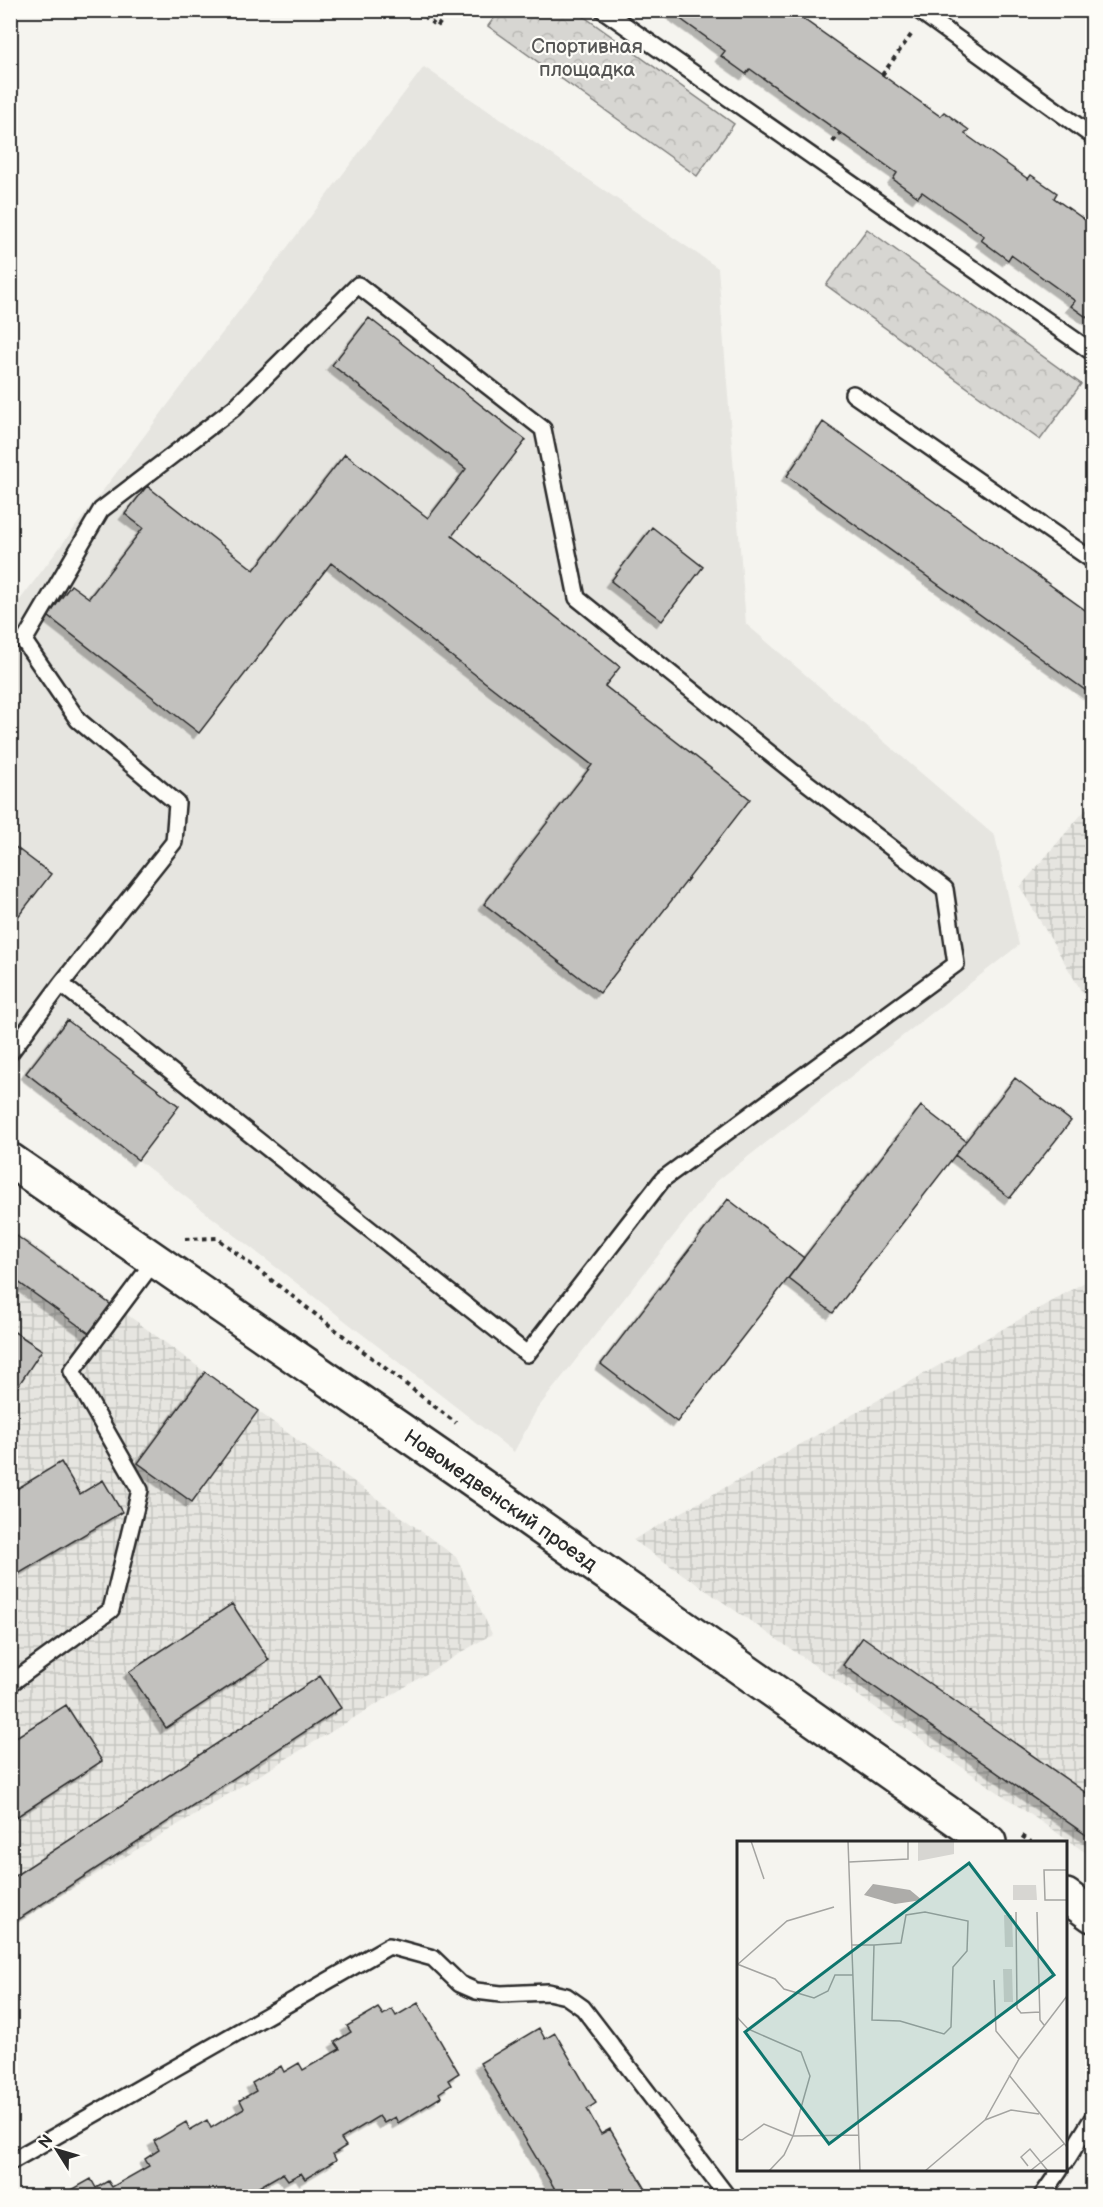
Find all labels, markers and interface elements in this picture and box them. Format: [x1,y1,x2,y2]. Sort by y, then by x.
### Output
park label: Спортивная площадка [531,35,643,82]
street label: Новомедвенский проезд [399,1425,602,1576]
inset map [737,1841,1067,2171]
north arrow [27,2120,87,2180]
text: N [35,2131,57,2152]

